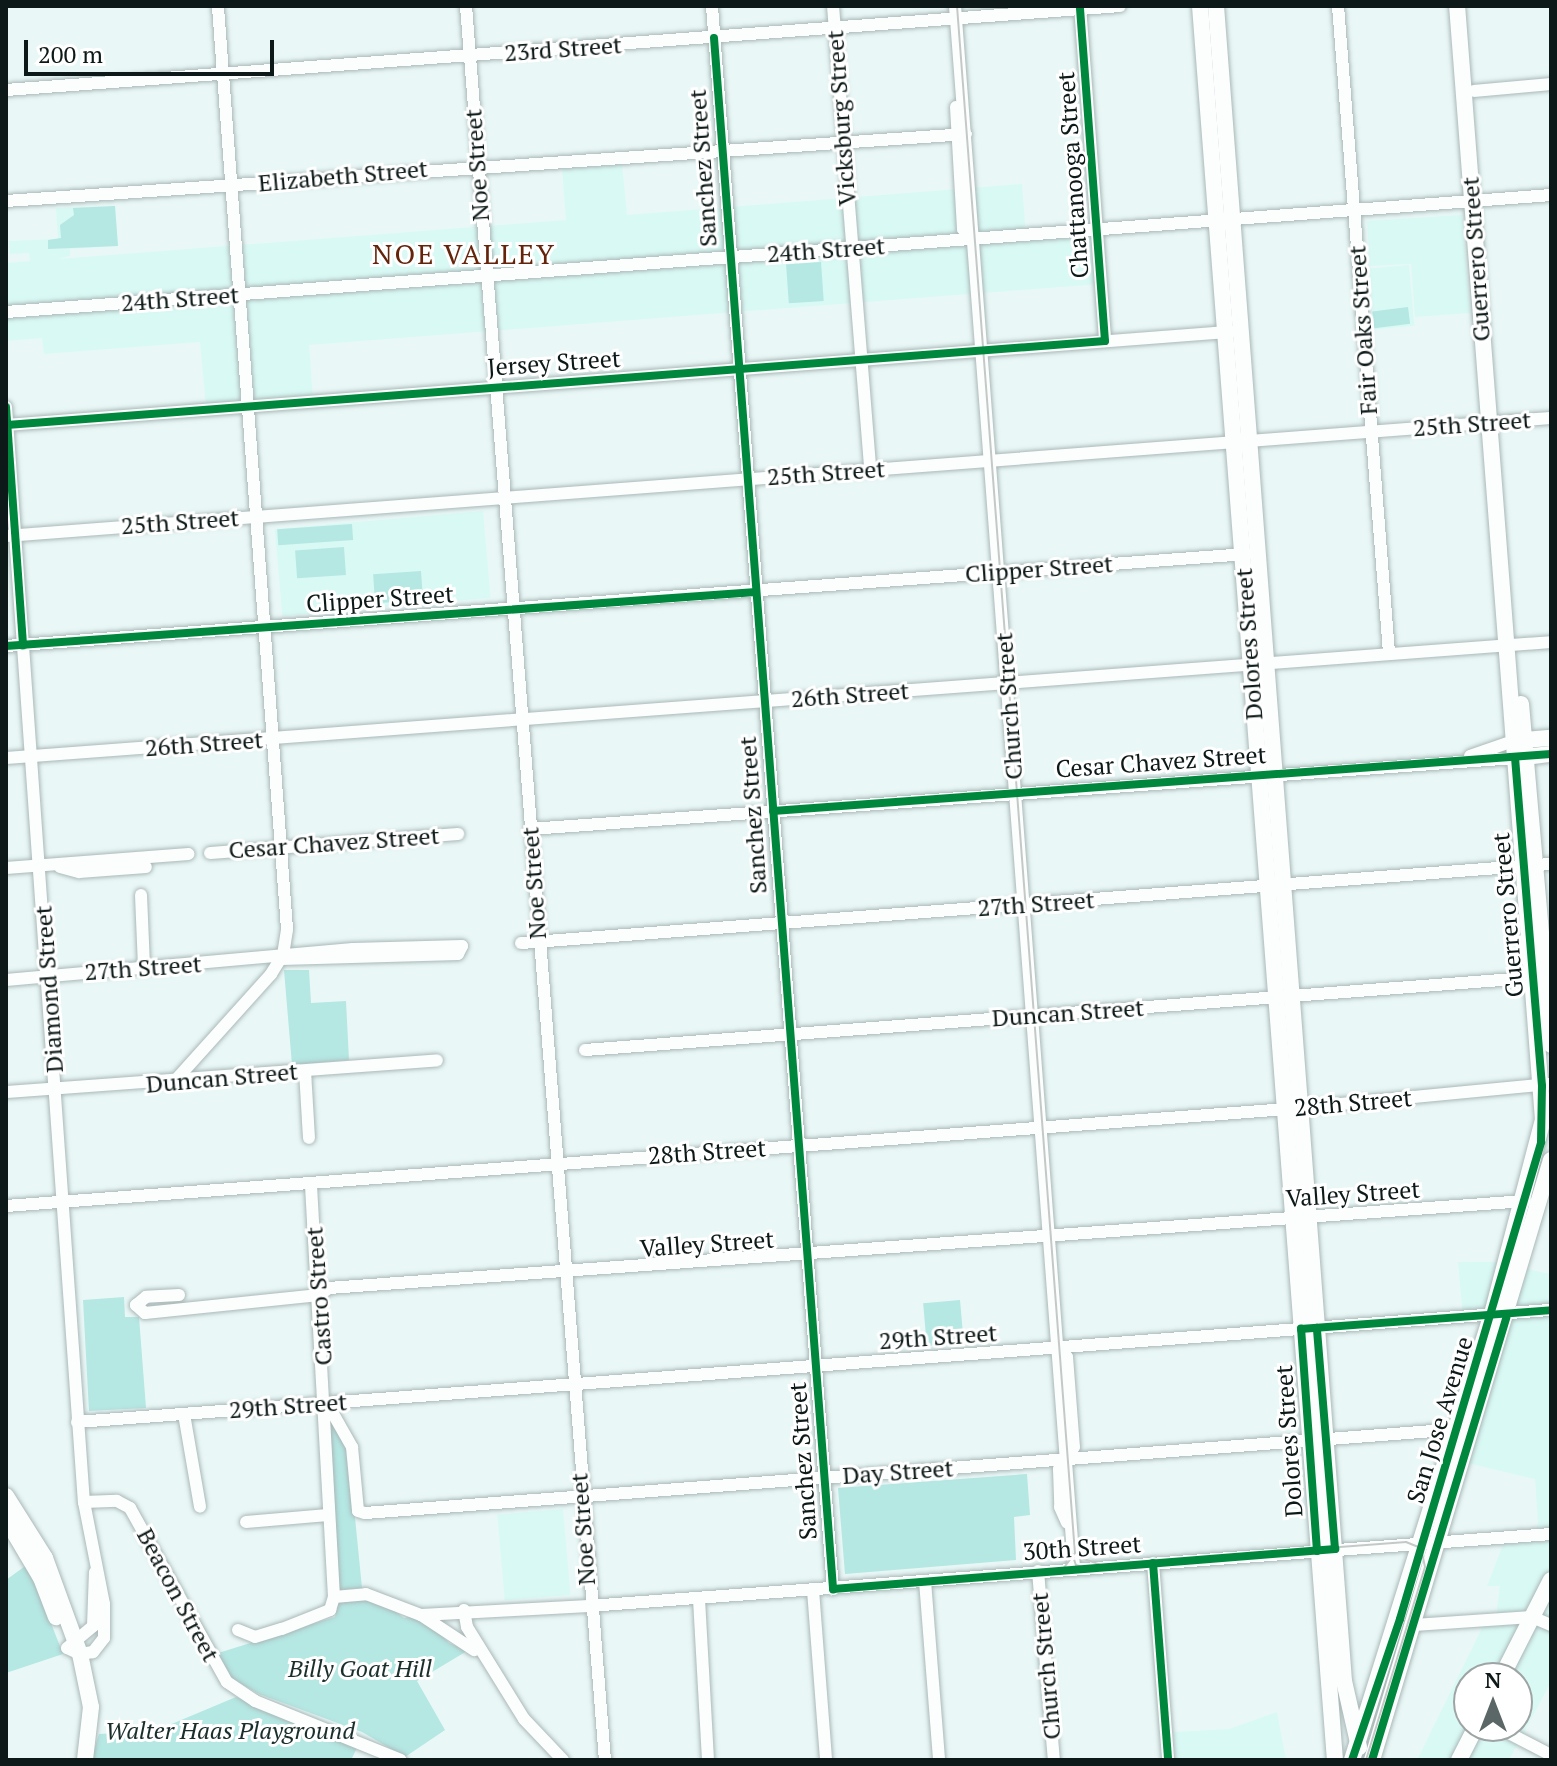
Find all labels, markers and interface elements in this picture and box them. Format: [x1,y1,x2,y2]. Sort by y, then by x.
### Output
scale bar [28,24,278,74]
street label: Vicksburg Street [820,29,862,207]
street label: 23rd Street [503,31,623,67]
text: 200 m [38,38,103,70]
street label: Chattanooga Street [1051,71,1095,279]
street label: Sanchez Street [683,88,723,248]
street label: Noe Street [459,108,495,222]
street label: Elizabeth Street [257,154,429,198]
street label: Guerrero Street [1456,176,1496,342]
street label: 24th Street [766,232,886,268]
district label: NOE VALLEY [372,237,556,271]
street label: Fair Oaks Street [1343,244,1383,416]
street label: 24th Street [120,281,240,317]
street label: Jersey Street [486,344,622,382]
street label: 25th Street [1412,406,1532,442]
street label: 25th Street [766,455,886,491]
street label: 25th Street [120,504,240,540]
street label: Clipper Street [964,549,1114,589]
street label: Dolores Street [1229,567,1269,721]
street label: Clipper Street [305,579,455,619]
street label: Church Street [989,631,1029,781]
street label: 26th Street [790,677,910,713]
street label: 26th Street [144,726,264,762]
street label: Sanchez Street [733,735,773,895]
street label: Cesar Chavez Street [1055,740,1267,784]
street label: Cesar Chavez Street [228,821,440,865]
street label: Noe Street [516,826,552,940]
street label: Guerrero Street [1486,831,1530,999]
street label: 27th Street [976,886,1096,922]
street label: Diamond Street [29,904,69,1074]
street label: 27th Street [83,950,203,986]
street label: Duncan Street [991,993,1145,1033]
street label: Duncan Street [145,1057,299,1099]
street label: 28th Street [1293,1083,1413,1123]
street label: 28th Street [647,1134,767,1170]
street label: Valley Street [1285,1175,1421,1213]
street label: Valley Street [639,1225,775,1263]
street label: Castro Street [300,1226,338,1366]
street label: 29th Street [878,1319,998,1355]
street label: San Jose Avenue [1401,1333,1479,1507]
street label: Dolores Street [1269,1364,1309,1518]
street label: Sanchez Street [783,1381,823,1541]
street label: 29th Street [228,1388,348,1424]
street label: Day Street [842,1454,954,1490]
street label: Noe Street [565,1472,601,1586]
street label: Beacon Street [131,1523,225,1667]
street label: 30th Street [1022,1530,1142,1566]
street label: Church Street [1025,1591,1067,1741]
park label: Billy Goat Hill [288,1655,432,1683]
north arrow [1453,1662,1533,1742]
text: N [1485,1665,1501,1694]
park label: Walter Haas Playground [105,1717,355,1745]

